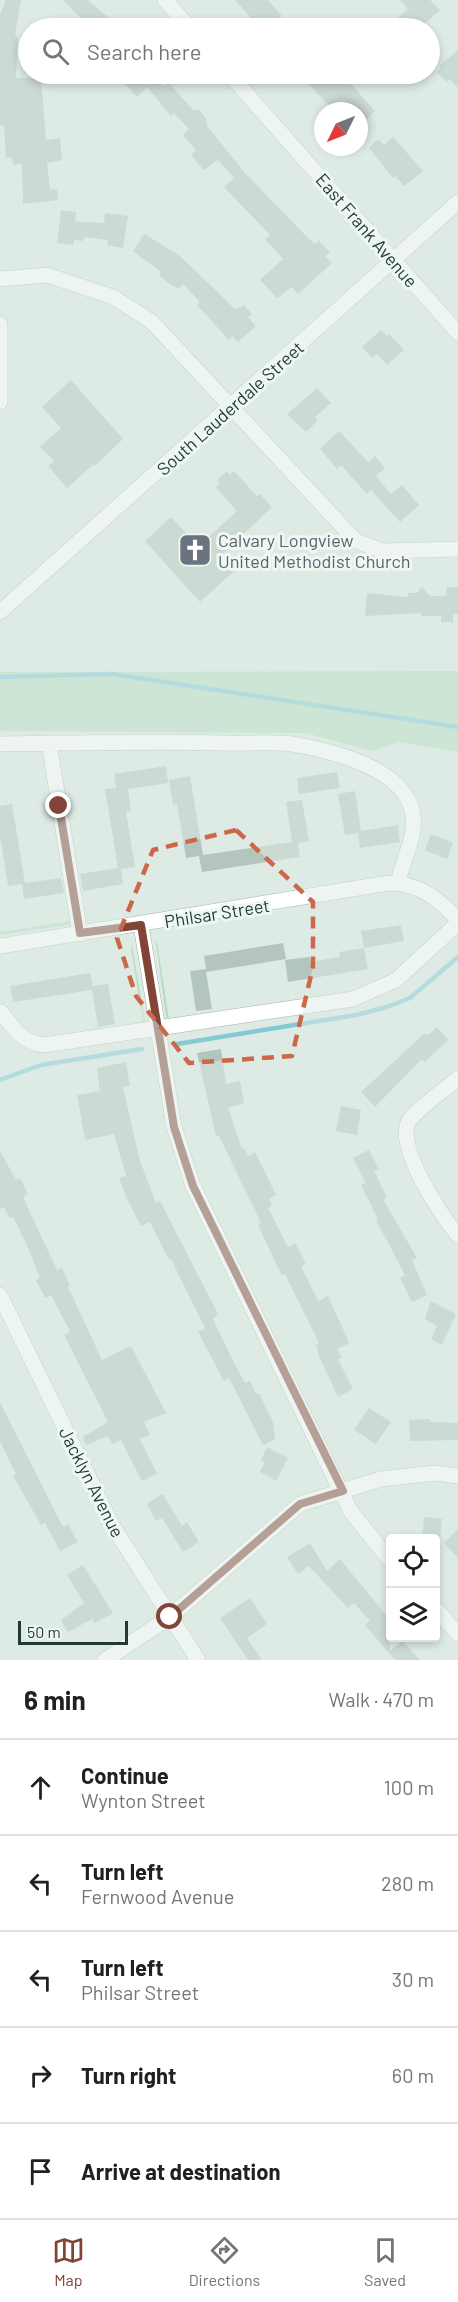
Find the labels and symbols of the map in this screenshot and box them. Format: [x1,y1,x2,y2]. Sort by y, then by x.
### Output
north arrow [314,102,368,156]
street label: East Frank Avenue [311,168,423,292]
street label: South Lauderdale Street [152,336,308,480]
place label: Calvary Longview United Methodist Church [218,529,411,572]
church icon: Calvary Longview United Methodist Church [177,532,213,568]
route end [45,792,71,818]
street label: Philsar Street [163,894,271,932]
street label: Jacklyn Avenue [55,1423,129,1541]
route start [156,1603,182,1629]
scale bar [18,1618,128,1646]

